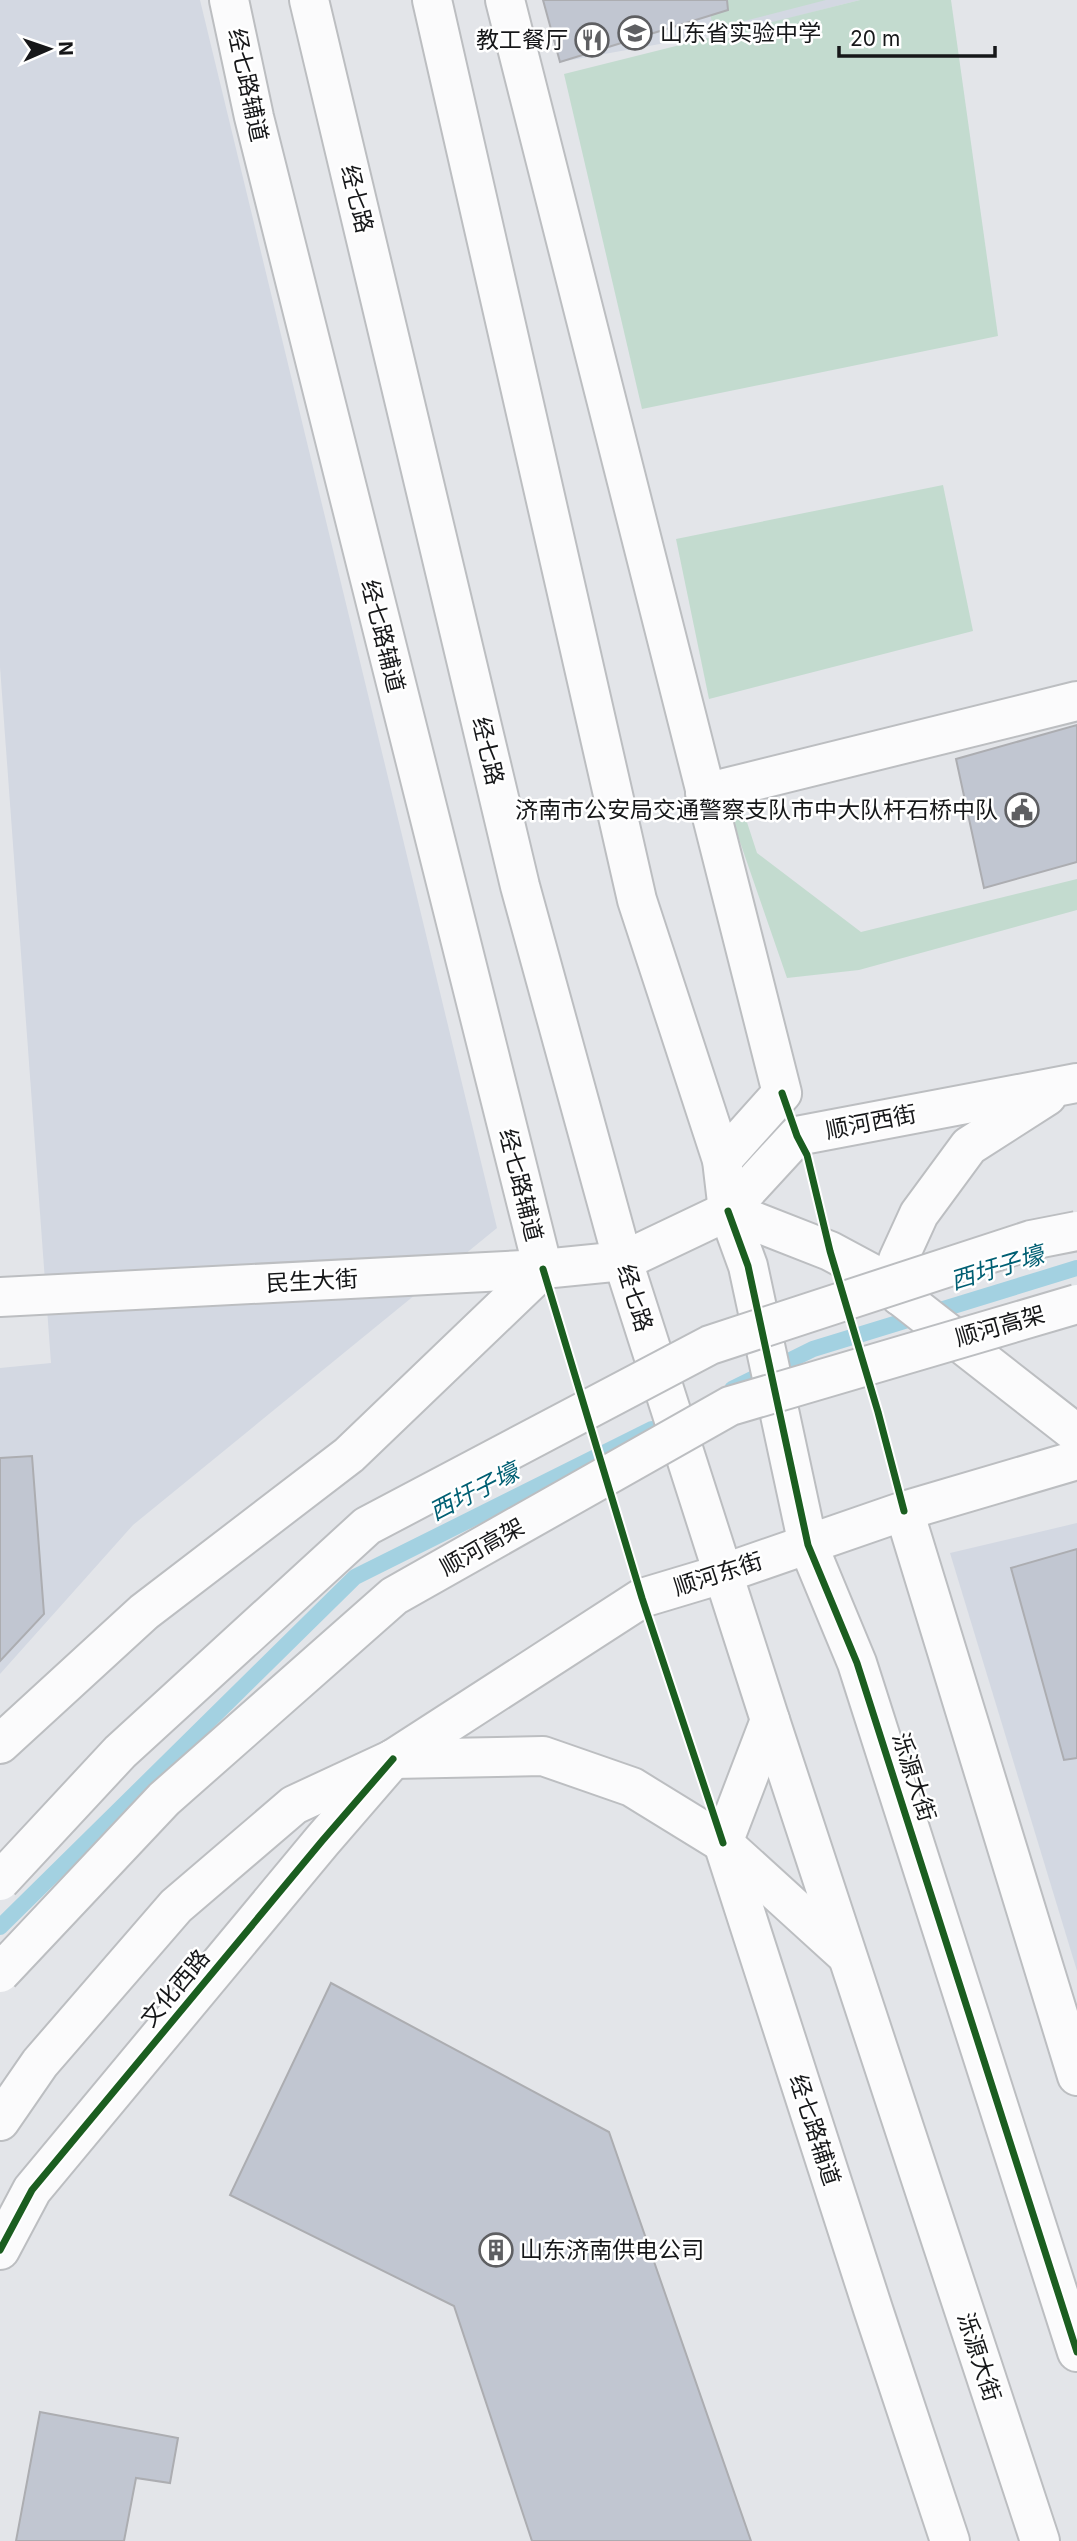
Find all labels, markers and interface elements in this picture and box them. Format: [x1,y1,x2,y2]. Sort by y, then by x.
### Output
north arrow [14,14,84,84]
school or university icon: 山东省实验中学 [616,14,654,52]
scale bar [839,14,995,58]
place label: 山东省实验中学 [660,19,821,47]
restaurant icon: 教工餐厅 [573,21,611,59]
street label: 经七路辅道 [222,26,274,144]
place label: 教工餐厅 [476,26,568,54]
text: 20 m [850,26,900,51]
text: N [54,41,77,56]
street label: 经七路 [335,162,379,236]
street label: 经七路辅道 [356,577,410,695]
street label: 经七路 [467,714,509,788]
public building icon: 济南市公安局交通警察支队市中大队杆石桥中队 [1003,791,1041,829]
place label: 济南市公安局交通警察支队市中大队杆石桥中队 [515,796,998,824]
street label: 顺河西街 [823,1099,919,1145]
street label: 经七路辅道 [494,1126,548,1244]
water label: 西圩子壕 [947,1238,1051,1295]
street label: 经七路 [612,1261,658,1335]
street label: 民生大街 [265,1265,359,1297]
street label: 顺河高架 [952,1300,1048,1352]
water label: 西圩子壕 [424,1455,527,1526]
street label: 顺河高架 [435,1512,529,1582]
street label: 顺河东街 [670,1546,766,1602]
street label: 泺源大街 [886,1729,942,1825]
street label: 文化西路 [135,1944,215,2032]
street label: 经七路辅道 [784,2071,846,2189]
building icon: 山东济南供电公司 [477,2231,515,2269]
place label: 山东济南供电公司 [520,2236,704,2264]
street label: 泺源大街 [951,2309,1007,2405]

